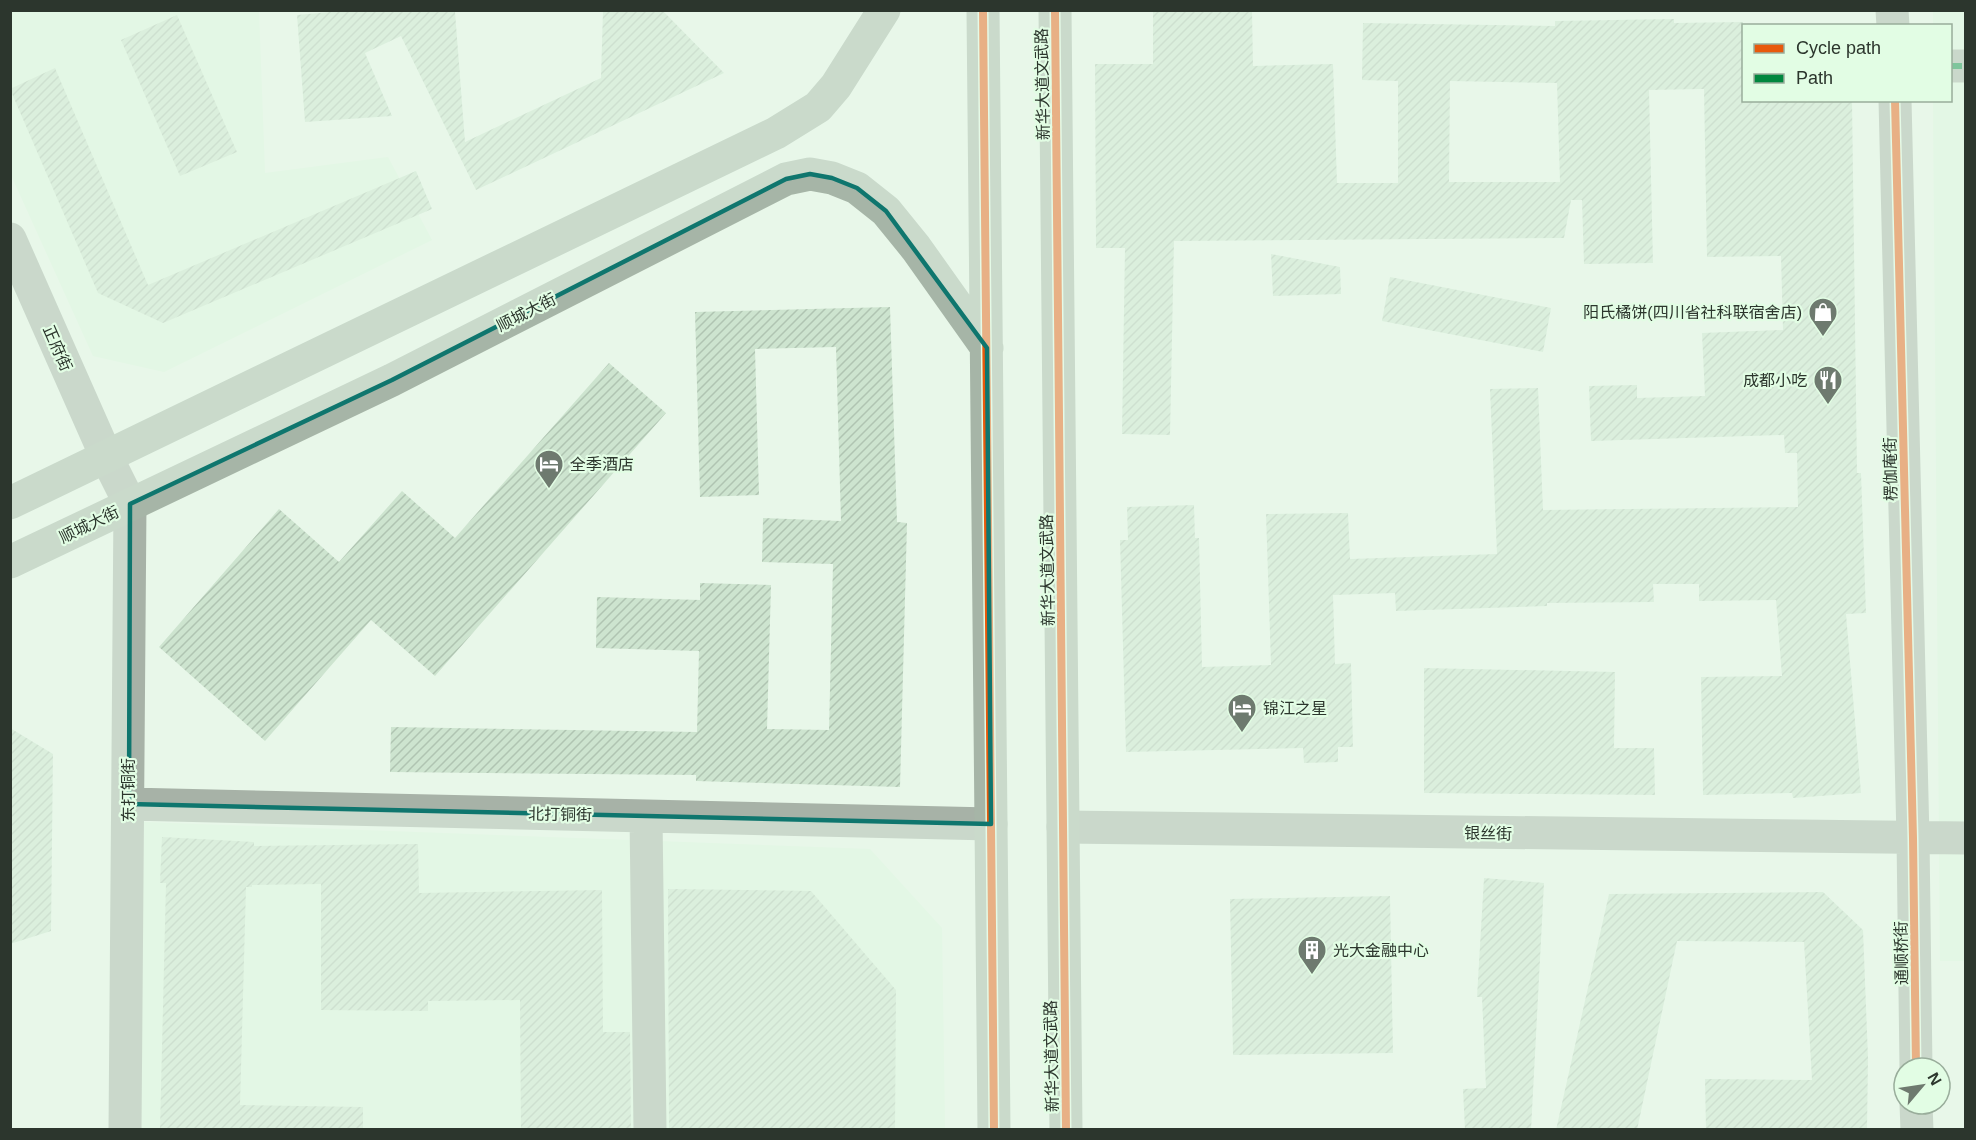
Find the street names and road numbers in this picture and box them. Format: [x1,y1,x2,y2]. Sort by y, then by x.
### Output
street label: 新华大道文武路 [1033,28,1052,140]
street label: 顺城大街 [494,290,559,335]
street label: 正府街 [40,323,75,374]
street label: 楞伽庵街 [1881,437,1900,501]
street label: 顺城大街 [57,503,122,546]
street label: 新华大道文武路 [1038,514,1057,626]
street label: 东打铜街 [120,758,137,822]
street label: 北打铜街 [528,805,592,824]
street label: 银丝街 [1464,825,1512,842]
street label: 通顺桥街 [1892,921,1911,985]
street label: 新华大道文武路 [1042,1000,1061,1112]

